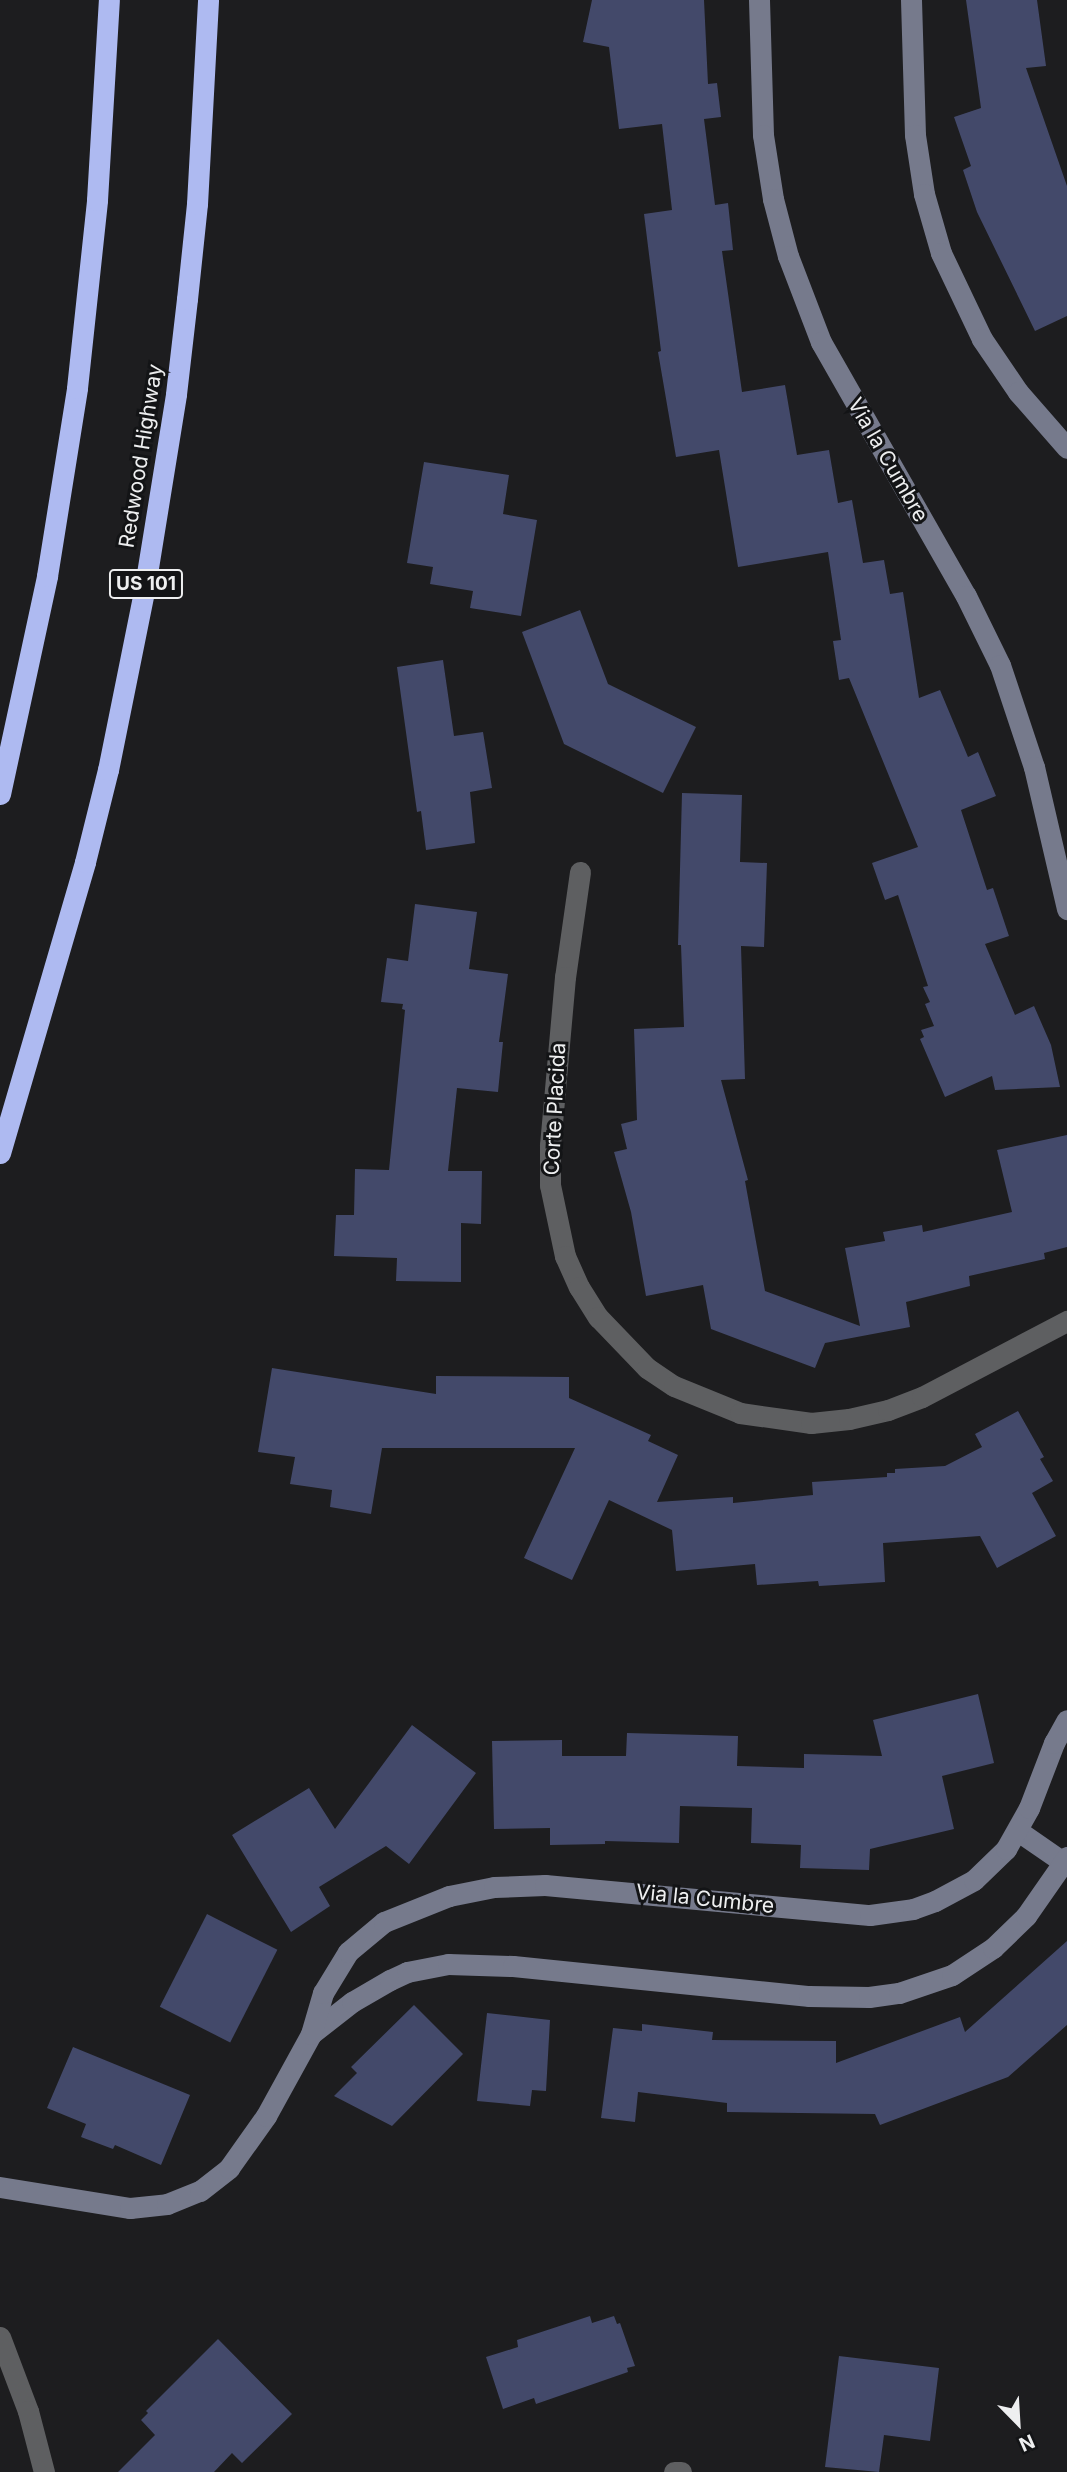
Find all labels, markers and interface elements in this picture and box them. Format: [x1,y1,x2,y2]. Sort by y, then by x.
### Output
street label: Redwood Highway [114,362,168,550]
street label: Via la Cumbre [842,394,934,526]
road number: US 101 [108,568,184,600]
street label: Corte Placida [539,1042,571,1176]
street label: Via la Cumbre [635,1879,775,1919]
north arrow [983,2388,1053,2458]
text: N [1015,2429,1038,2456]

